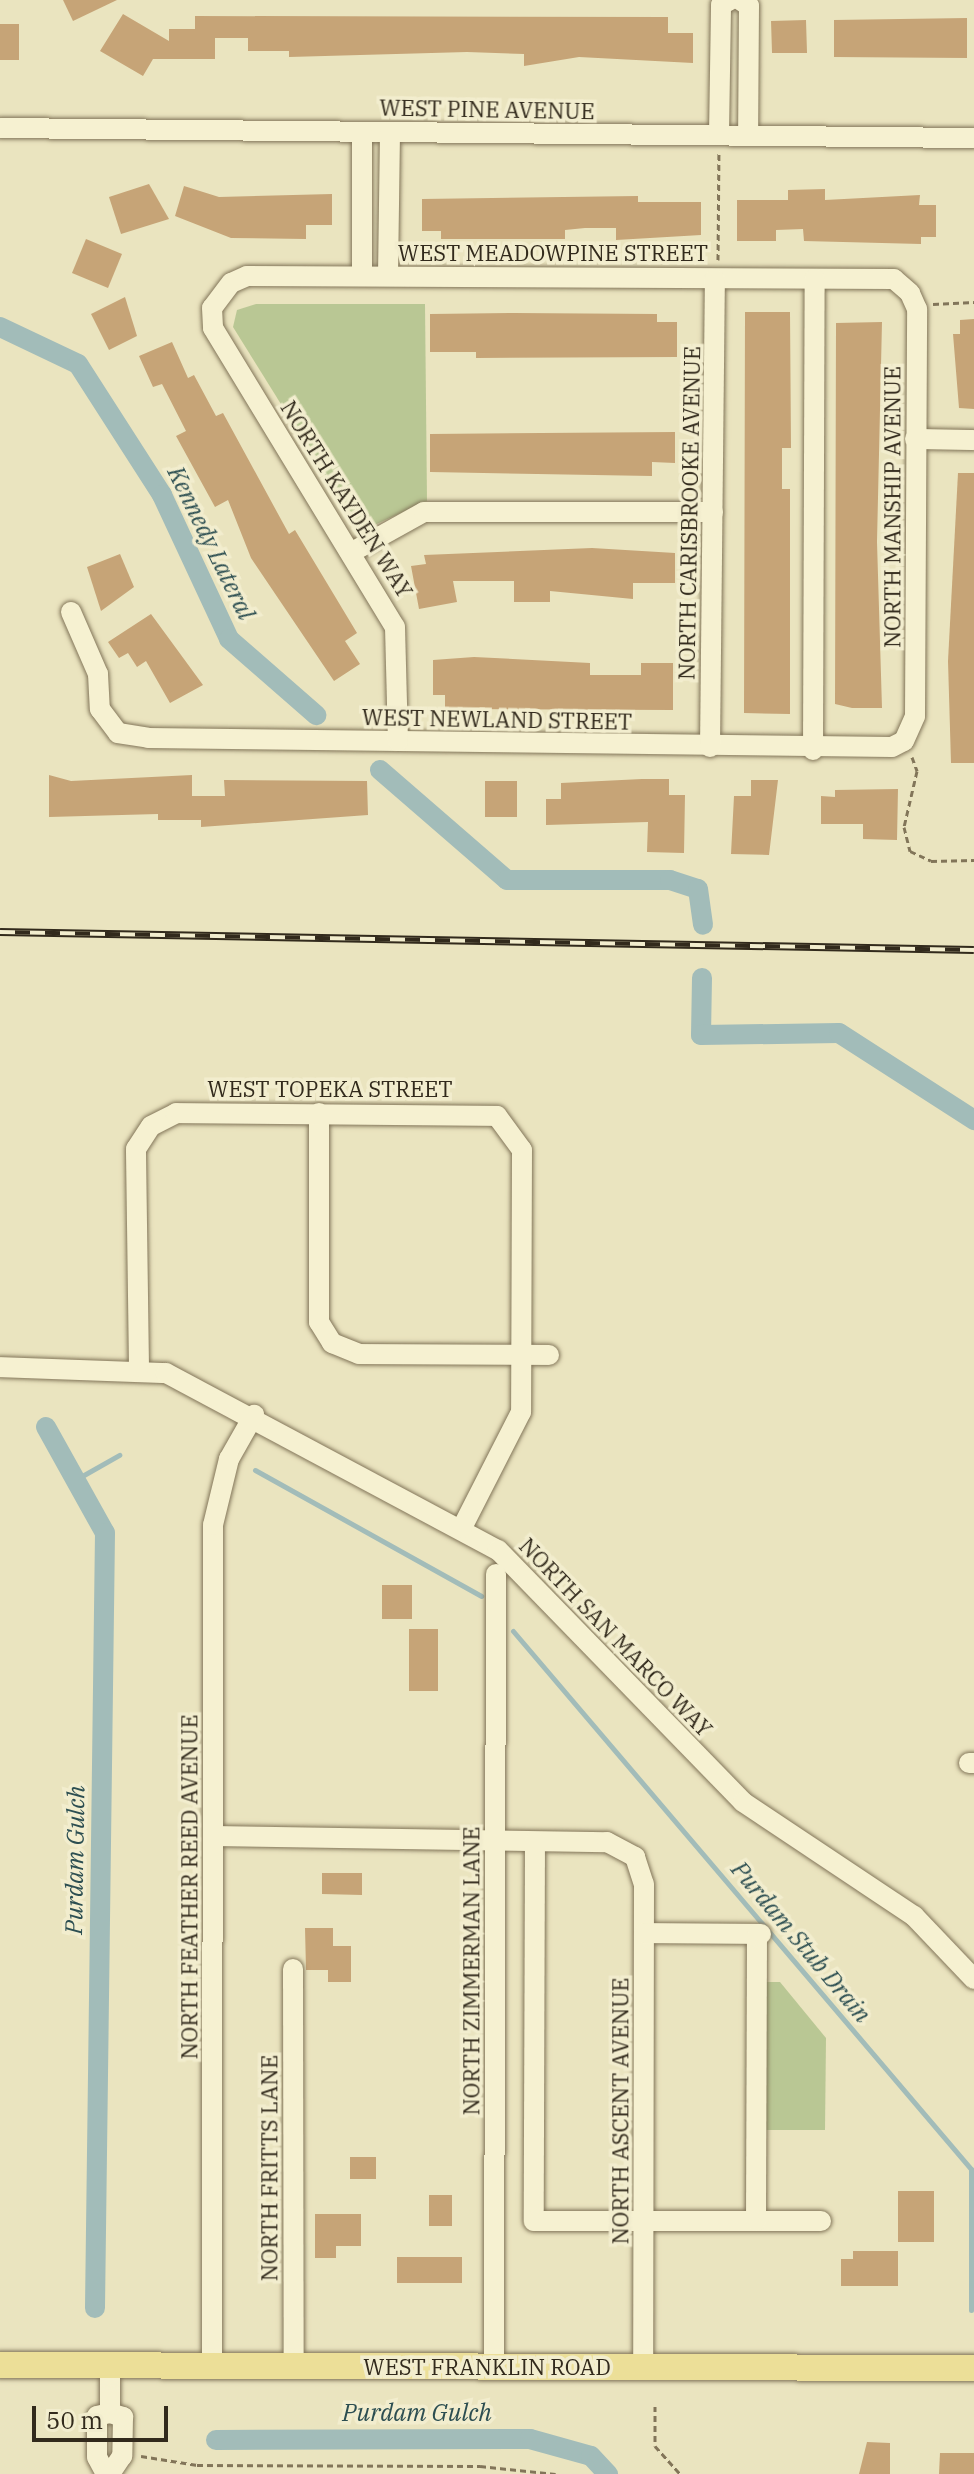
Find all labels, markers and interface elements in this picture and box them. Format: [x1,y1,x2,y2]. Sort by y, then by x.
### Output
street label: WEST PINE AVENUE [379,94,595,124]
street label: WEST MEADOWPINE STREET [398,240,708,266]
street label: NORTH CARISBROOKE AVENUE [673,346,705,680]
street label: NORTH MANSHIP AVENUE [879,366,905,648]
street label: NORTH KAYDEN WAY [276,396,418,602]
water label: Kennedy Lateral [161,462,261,624]
street label: WEST NEWLAND STREET [362,703,632,735]
street label: WEST TOPEKA STREET [207,1076,453,1102]
street label: NORTH SAN MARCO WAY [514,1532,718,1742]
street label: NORTH FEATHER REED AVENUE [176,1714,202,2060]
water label: Purdam Gulch [59,1785,91,1935]
street label: NORTH ZIMMERMAN LANE [458,1827,484,2115]
water label: Purdam Stub Drain [725,1855,877,2029]
street label: NORTH ASCENT AVENUE [607,1978,633,2244]
street label: NORTH FRITTS LANE [256,2055,282,2281]
street label: WEST FRANKLIN ROAD [363,2354,611,2380]
scale bar [36,2390,172,2440]
water label: Purdam Gulch [342,2399,492,2427]
text: 50 m [46,2404,103,2436]

